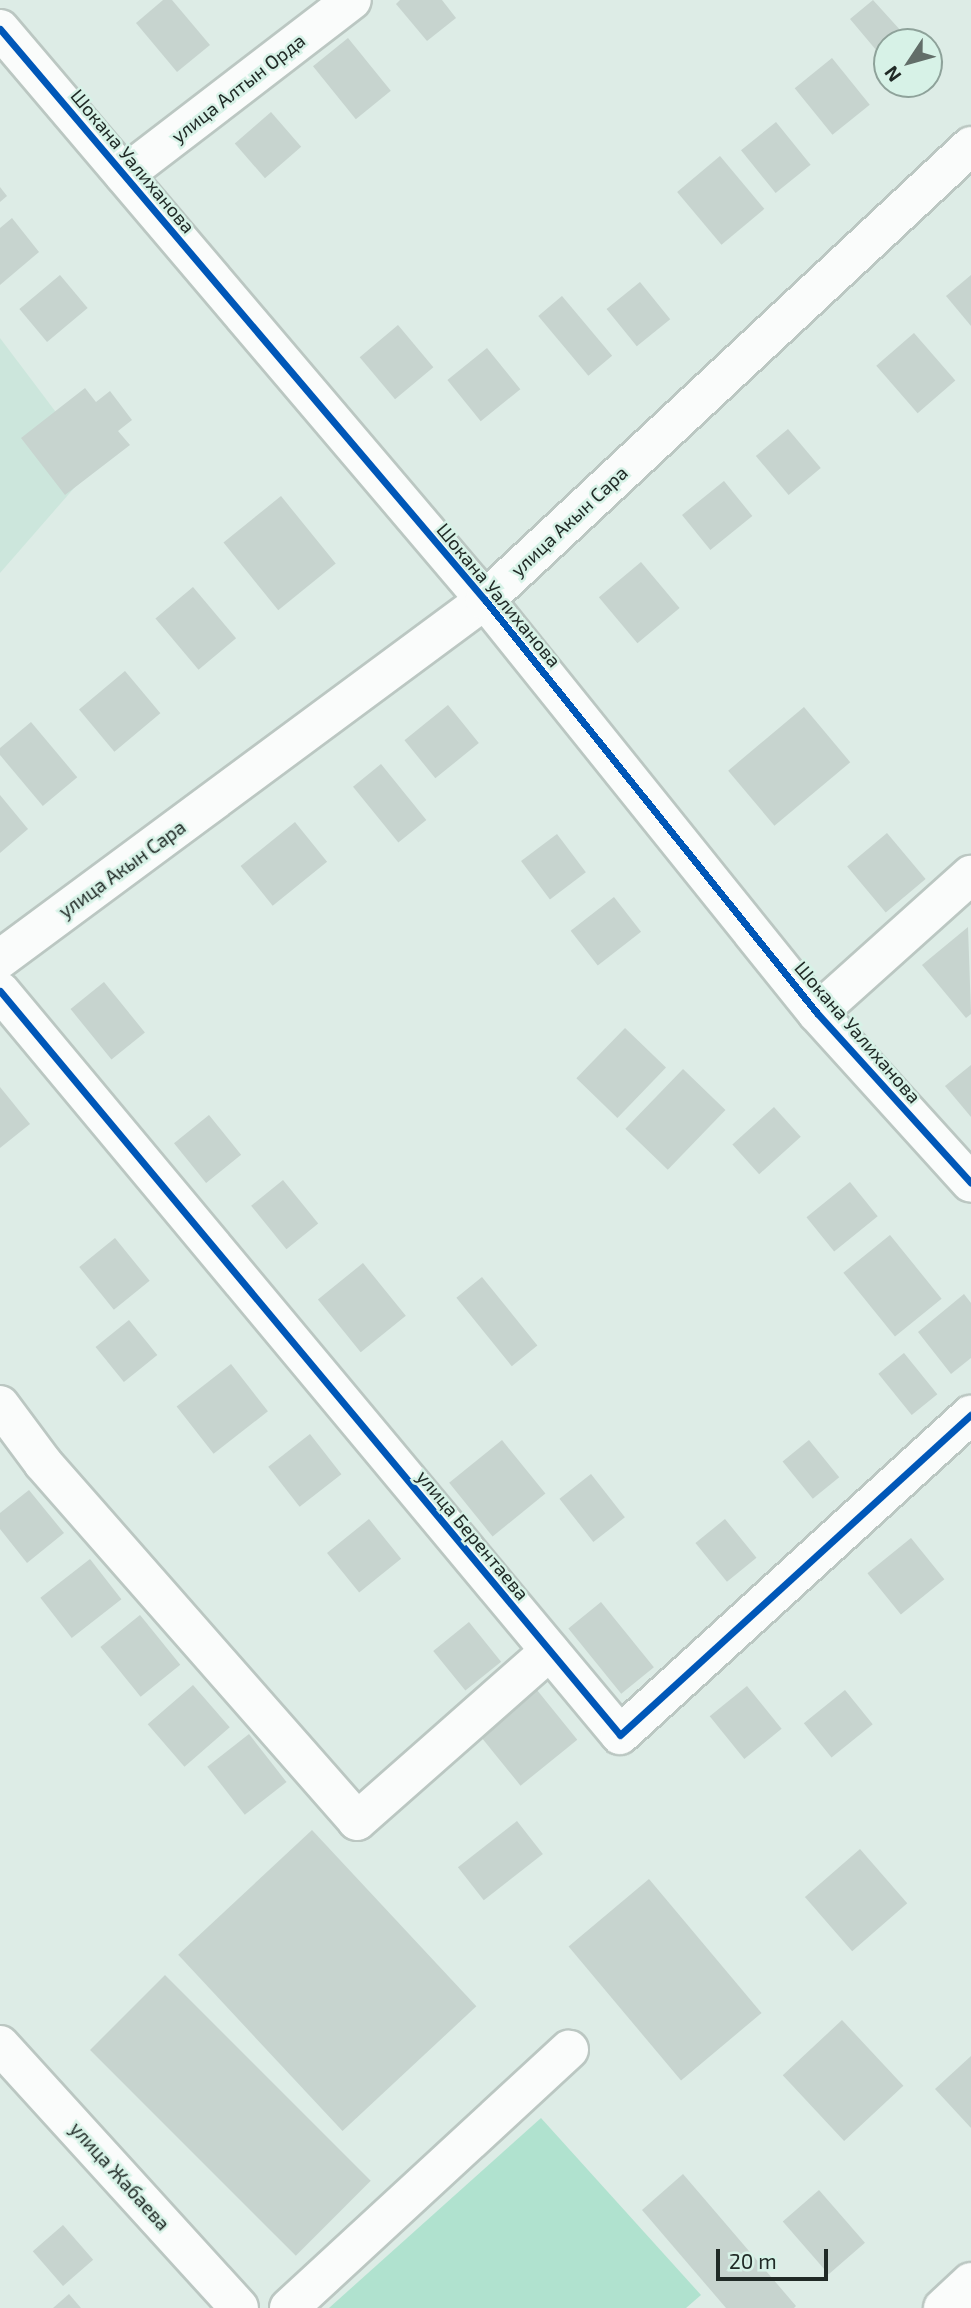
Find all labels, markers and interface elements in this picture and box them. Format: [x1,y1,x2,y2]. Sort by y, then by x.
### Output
north arrow [873,28,943,98]
street label: улица Алтын Орда [167,29,309,147]
text: N [879,62,906,87]
street label: Шокана Уалиханова [66,84,200,238]
street label: улица Акын Сара [506,461,632,581]
street label: Шокана Уалиханова [432,518,566,672]
street label: улица Акын Сара [54,815,190,923]
street label: Шокана Уалиханова [790,956,926,1108]
street label: улица Берентаева [412,1465,534,1605]
street label: улица Жабаева [65,2117,175,2235]
scale bar [719,2234,831,2278]
text: 20 m [729,2248,777,2273]

